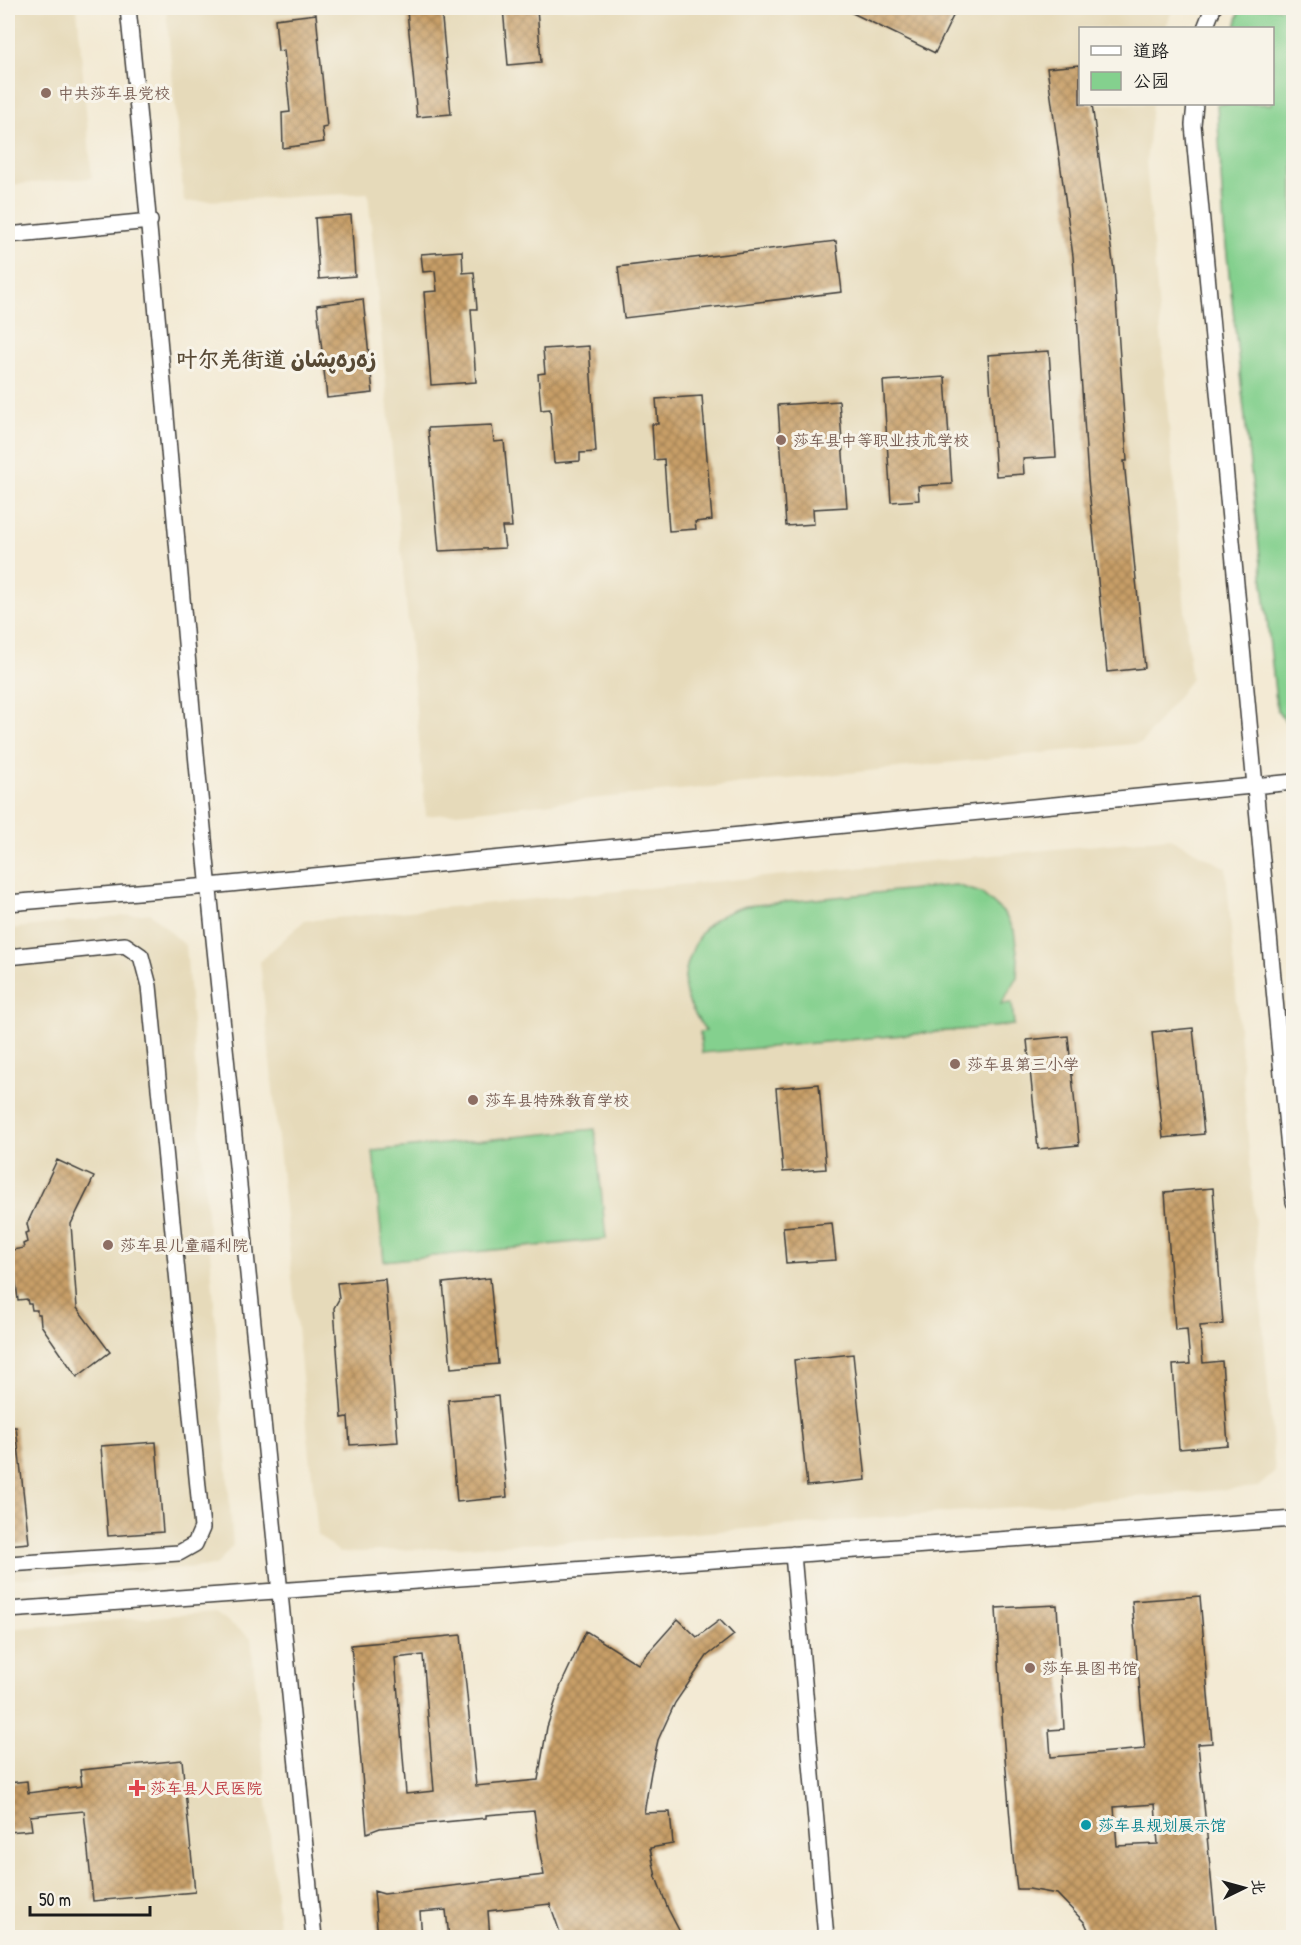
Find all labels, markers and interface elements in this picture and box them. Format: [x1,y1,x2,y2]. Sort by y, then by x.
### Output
legend [1079,27,1274,105]
text: 道路 [1133,38,1169,63]
text: 公园 [1133,68,1169,93]
place label: 中共莎车县党校 [58,82,170,104]
marker: 中共莎车县党校 [39,86,53,100]
district label: 叶尔羌街道 زەرەپشان [176,344,376,374]
place label: 莎车县中等职业技术学校 [793,429,969,451]
marker: 莎车县中等职业技术学校 [774,433,788,447]
place label: 莎车县第三小学 [967,1053,1079,1075]
marker: 莎车县第三小学 [948,1057,962,1071]
place label: 莎车县特殊教育学校 [485,1089,629,1111]
marker: 莎车县特殊教育学校 [466,1093,480,1107]
place label: 莎车县儿童福利院 [120,1234,248,1256]
marker: 莎车县儿童福利院 [101,1238,115,1252]
place label: 莎车县图书馆 [1042,1657,1138,1679]
marker: 莎车县图书馆 [1023,1661,1037,1675]
place label: 莎车县人民医院 [150,1777,262,1799]
marker: 莎车县人民医院 [128,1779,146,1797]
place label: 莎车县规划展示馆 [1098,1814,1226,1836]
marker: 莎车县规划展示馆 [1079,1818,1093,1832]
north arrow [1214,1858,1274,1918]
text: 北 [1247,1878,1271,1896]
scale bar [30,1879,150,1917]
text: 50 m [39,1887,71,1912]

